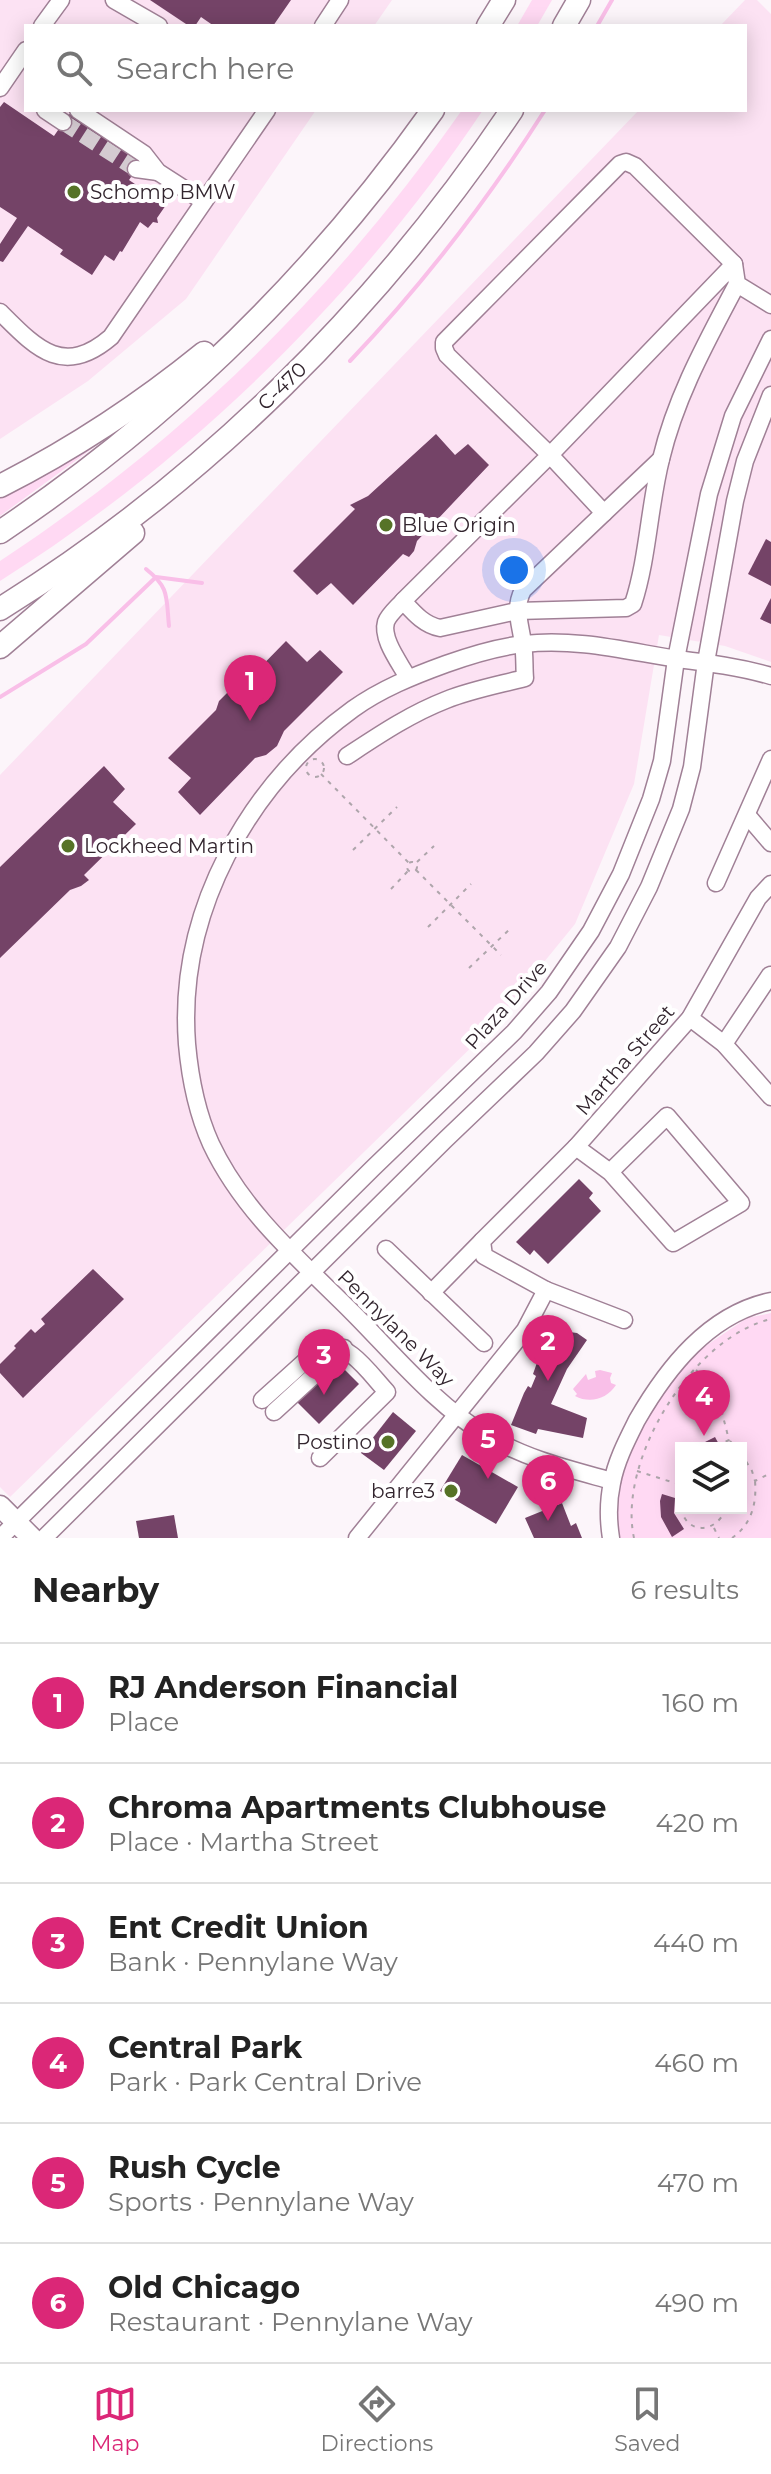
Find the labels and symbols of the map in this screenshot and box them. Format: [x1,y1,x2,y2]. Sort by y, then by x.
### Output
place label: Schomp BMW [90,180,236,204]
marker: Schomp BMW [65,183,83,201]
street label: C-470 [253,357,311,415]
place label: Blue Origin [402,513,516,537]
marker: Blue Origin [377,516,395,534]
your location [494,550,534,590]
pin: 1 [224,655,276,721]
place label: Lockheed Martin [84,834,254,858]
marker: Lockheed Martin [59,837,77,855]
street label: Plaza Drive [460,956,552,1054]
street label: Martha Street [571,1000,679,1120]
street label: Pennylane Way [333,1265,459,1391]
pin: 2 [522,1315,574,1381]
pin: 3 [298,1329,350,1395]
pin: 4 [678,1370,730,1436]
pin: 5 [462,1413,514,1479]
place label: Postino [296,1430,372,1454]
marker: Postino [379,1433,397,1451]
pin: 6 [522,1455,574,1521]
place label: barre3 [371,1479,435,1503]
marker: barre3 [442,1482,460,1500]

